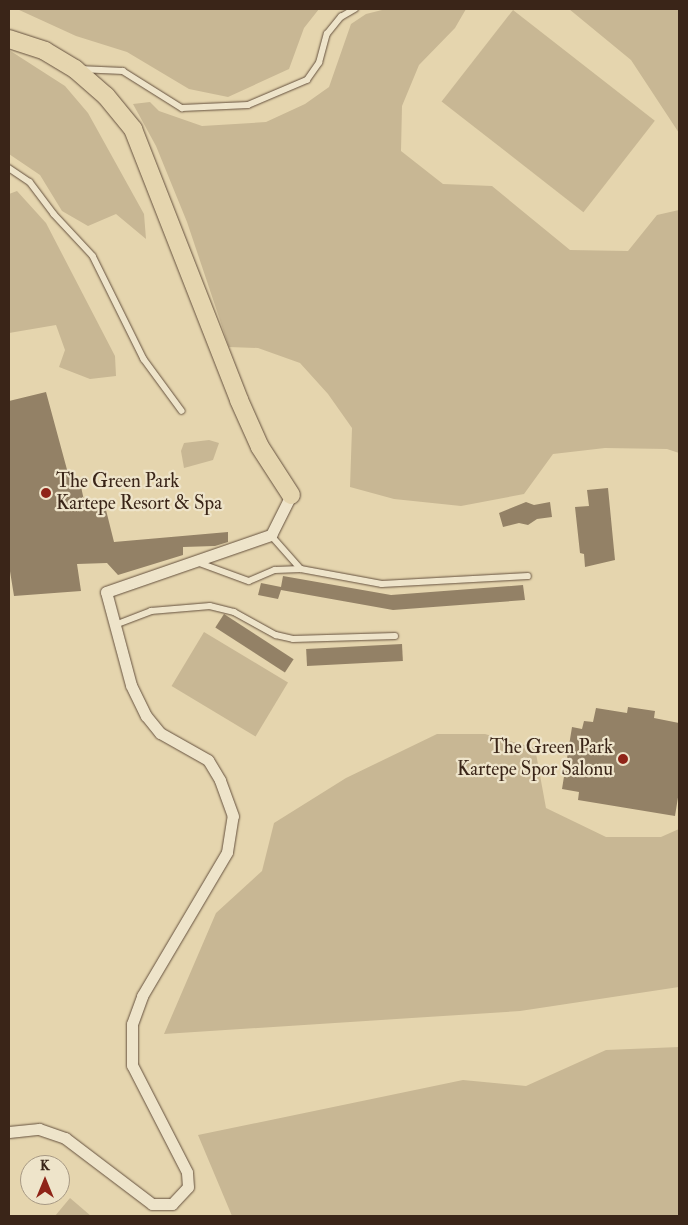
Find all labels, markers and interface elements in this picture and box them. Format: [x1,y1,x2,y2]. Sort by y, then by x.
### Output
place label: The Green Park Kartepe Resort & Spa [56,471,222,515]
marker: The Green Park Kartepe Resort & Spa [40,487,52,499]
place label: The Green Park Kartepe Spor Salonu [457,737,613,781]
marker: The Green Park Kartepe Spor Salonu [617,753,629,765]
north arrow [20,1155,70,1205]
text: K [40,1157,50,1174]

